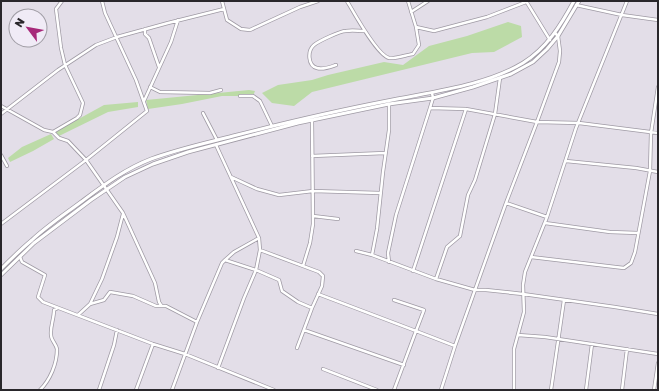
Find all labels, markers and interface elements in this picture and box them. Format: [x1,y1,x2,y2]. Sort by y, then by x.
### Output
north arrow [8,8,48,48]
text: N [11,15,27,29]

